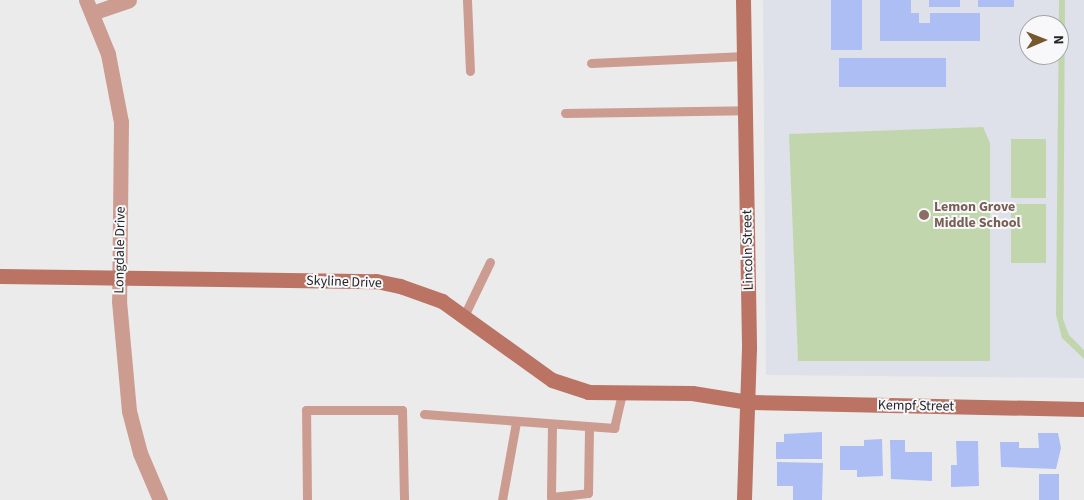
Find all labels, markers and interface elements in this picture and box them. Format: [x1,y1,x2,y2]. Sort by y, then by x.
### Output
north arrow [1019,15,1069,65]
text: N [1048,35,1068,45]
place label: Lemon Grove Middle School [934,199,1021,232]
street label: Longdale Drive [111,206,129,294]
marker: Lemon Grove Middle School [918,209,930,221]
street label: Lincoln Street [739,210,757,290]
street label: Skyline Drive [306,272,382,292]
street label: Kempf Street [878,397,954,415]

